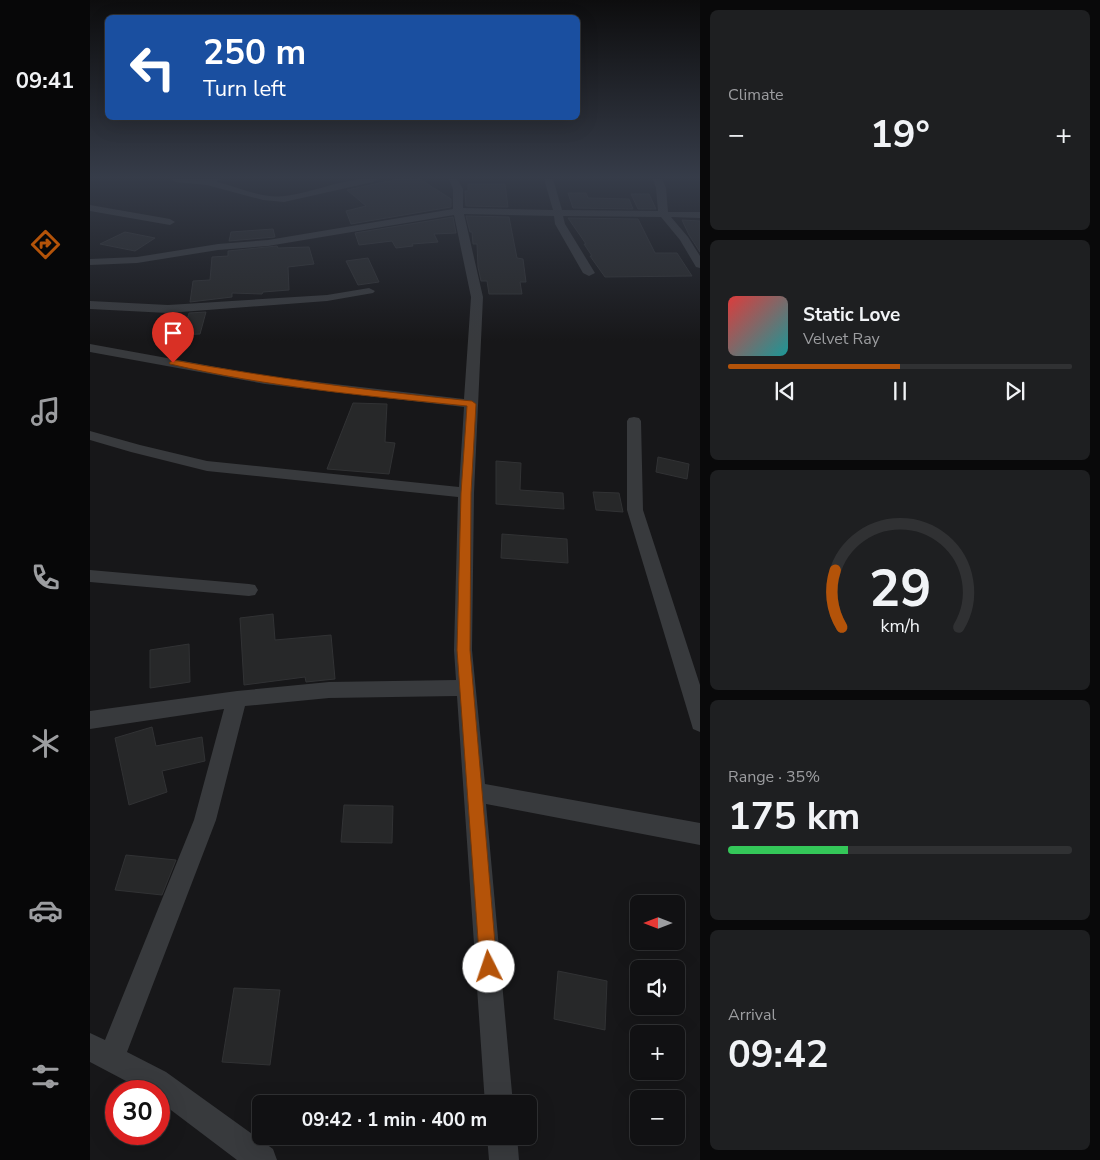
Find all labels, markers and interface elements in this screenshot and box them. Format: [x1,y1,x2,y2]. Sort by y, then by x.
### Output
text: 250 m [203,29,306,76]
icon: left [120,35,185,100]
text: 09:41 [16,66,74,96]
text: Turn left [203,74,286,104]
text: Climate [728,84,783,106]
text: 19° [870,109,930,160]
text: − [728,116,745,154]
text: + [1055,116,1072,154]
icon: directions [28,227,63,262]
text: Static Love [803,302,900,328]
pin [152,312,194,363]
icon: arrive [159,319,187,347]
text: Velvet Ray [803,328,880,350]
icon: previous [771,377,799,405]
icon: pause [886,377,914,405]
icon: next [1001,377,1029,405]
icon: music [28,394,63,429]
text: 29 [869,553,931,624]
icon: phone [28,560,63,595]
text: km/h [880,614,920,638]
icon: climate [28,726,63,761]
text: Range · 35% [728,766,820,788]
text: 175 km [728,791,860,842]
icon: car [28,893,63,928]
north arrow [630,895,685,950]
map controls [630,895,685,1145]
position arrow [462,940,514,992]
button: sound [630,960,685,1015]
text: Arrival [728,1004,776,1026]
button: + [630,1025,685,1080]
text: 09:42 [728,1029,829,1080]
icon: filters [28,1059,63,1094]
speed limit sign: 30 [105,1080,170,1145]
button: − [630,1090,685,1145]
text: 09:42 · 1 min · 400 m [302,1107,487,1133]

